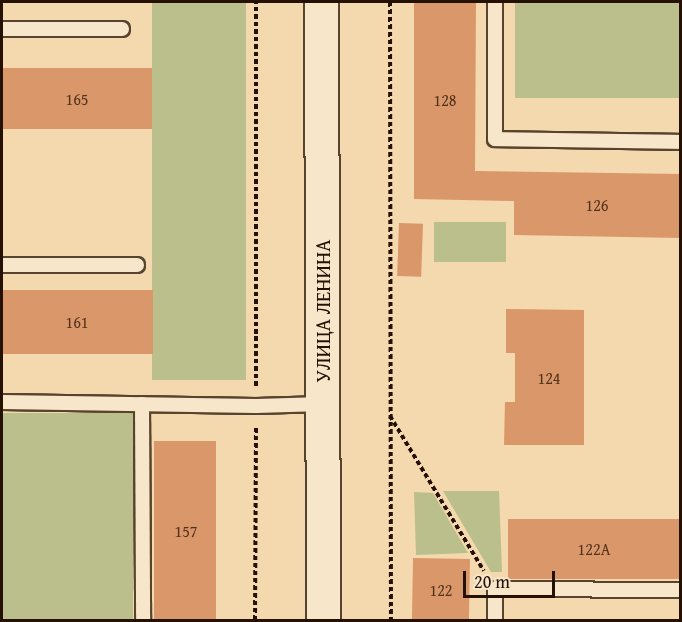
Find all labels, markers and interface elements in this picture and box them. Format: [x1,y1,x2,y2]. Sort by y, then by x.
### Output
house number: 165 [65,89,89,109]
house number: 128 [433,90,457,110]
house number: 126 [585,195,609,215]
street label: УЛИЦА ЛЕНИНА [310,240,334,382]
house number: 161 [65,312,89,332]
house number: 124 [537,368,561,388]
house number: 157 [174,521,198,541]
house number: 122А [578,539,610,559]
scale bar [466,559,558,597]
text: 20 m [474,568,510,595]
house number: 122 [429,580,453,600]

